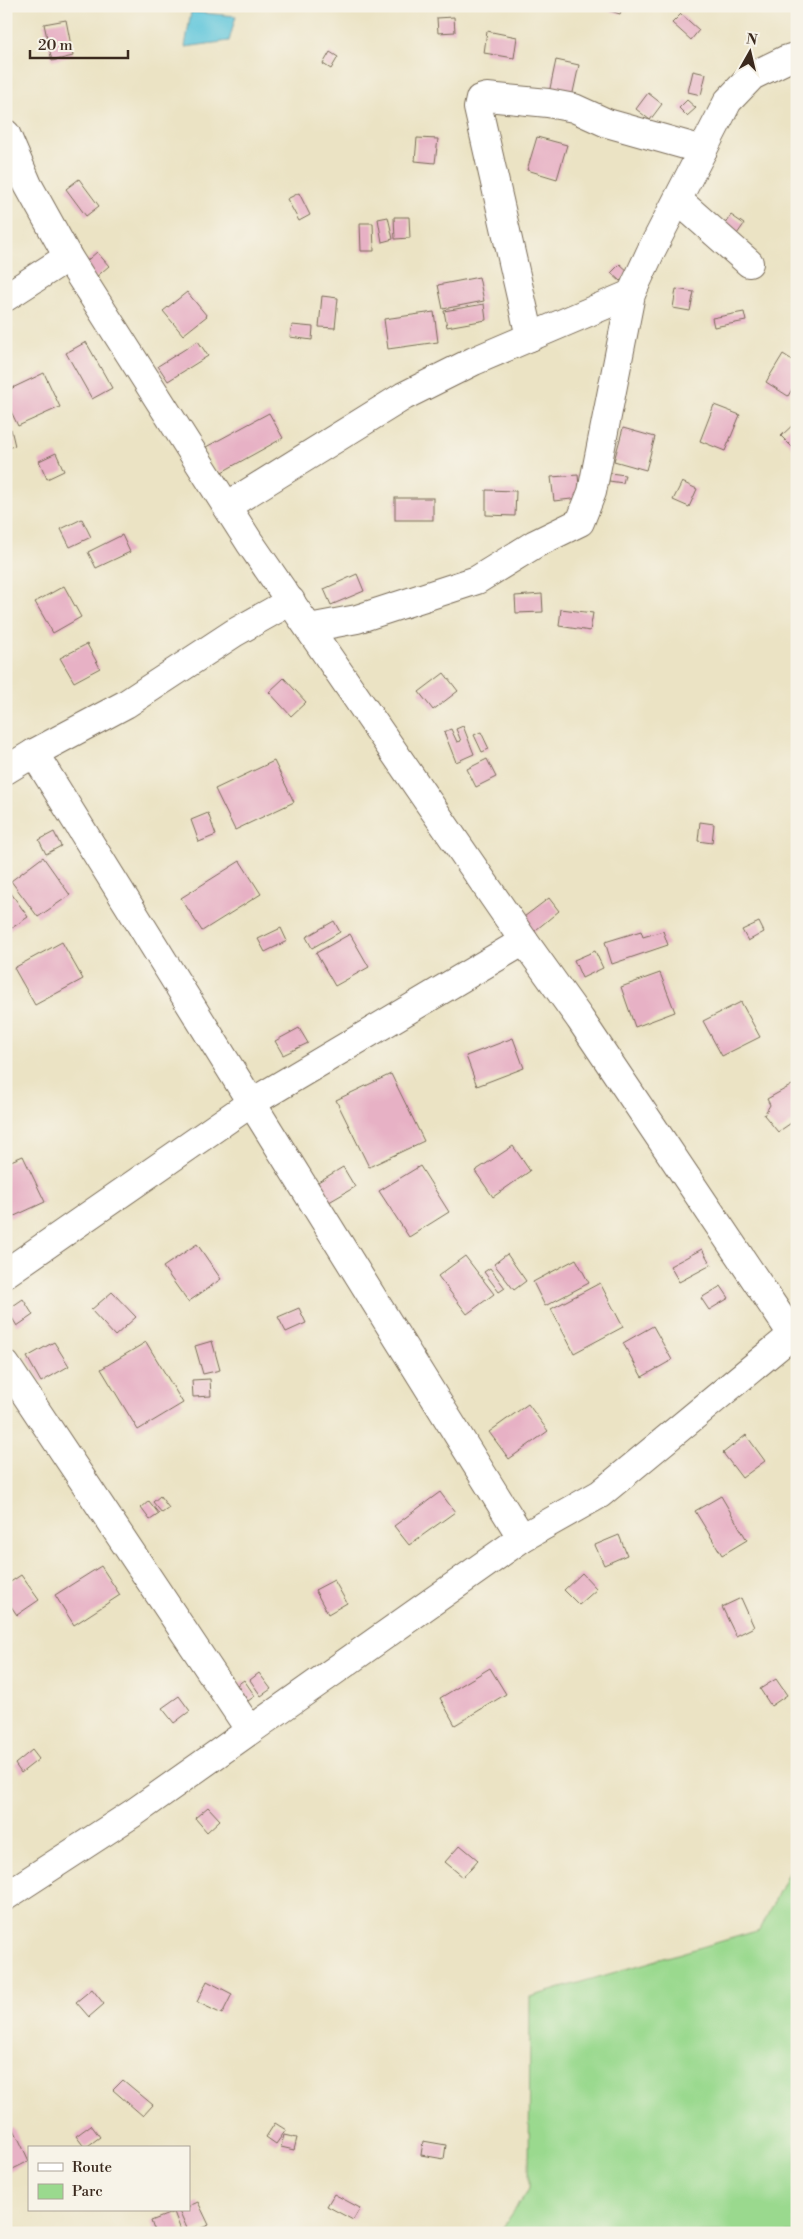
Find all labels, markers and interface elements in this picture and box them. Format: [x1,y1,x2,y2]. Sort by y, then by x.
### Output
scale bar [30,28,128,60]
north arrow [726,28,776,78]
text: N [745,30,758,50]
text: 20 m [38,36,73,55]
legend [28,2146,190,2212]
text: Route [72,2158,112,2177]
text: Parc [72,2182,103,2201]

